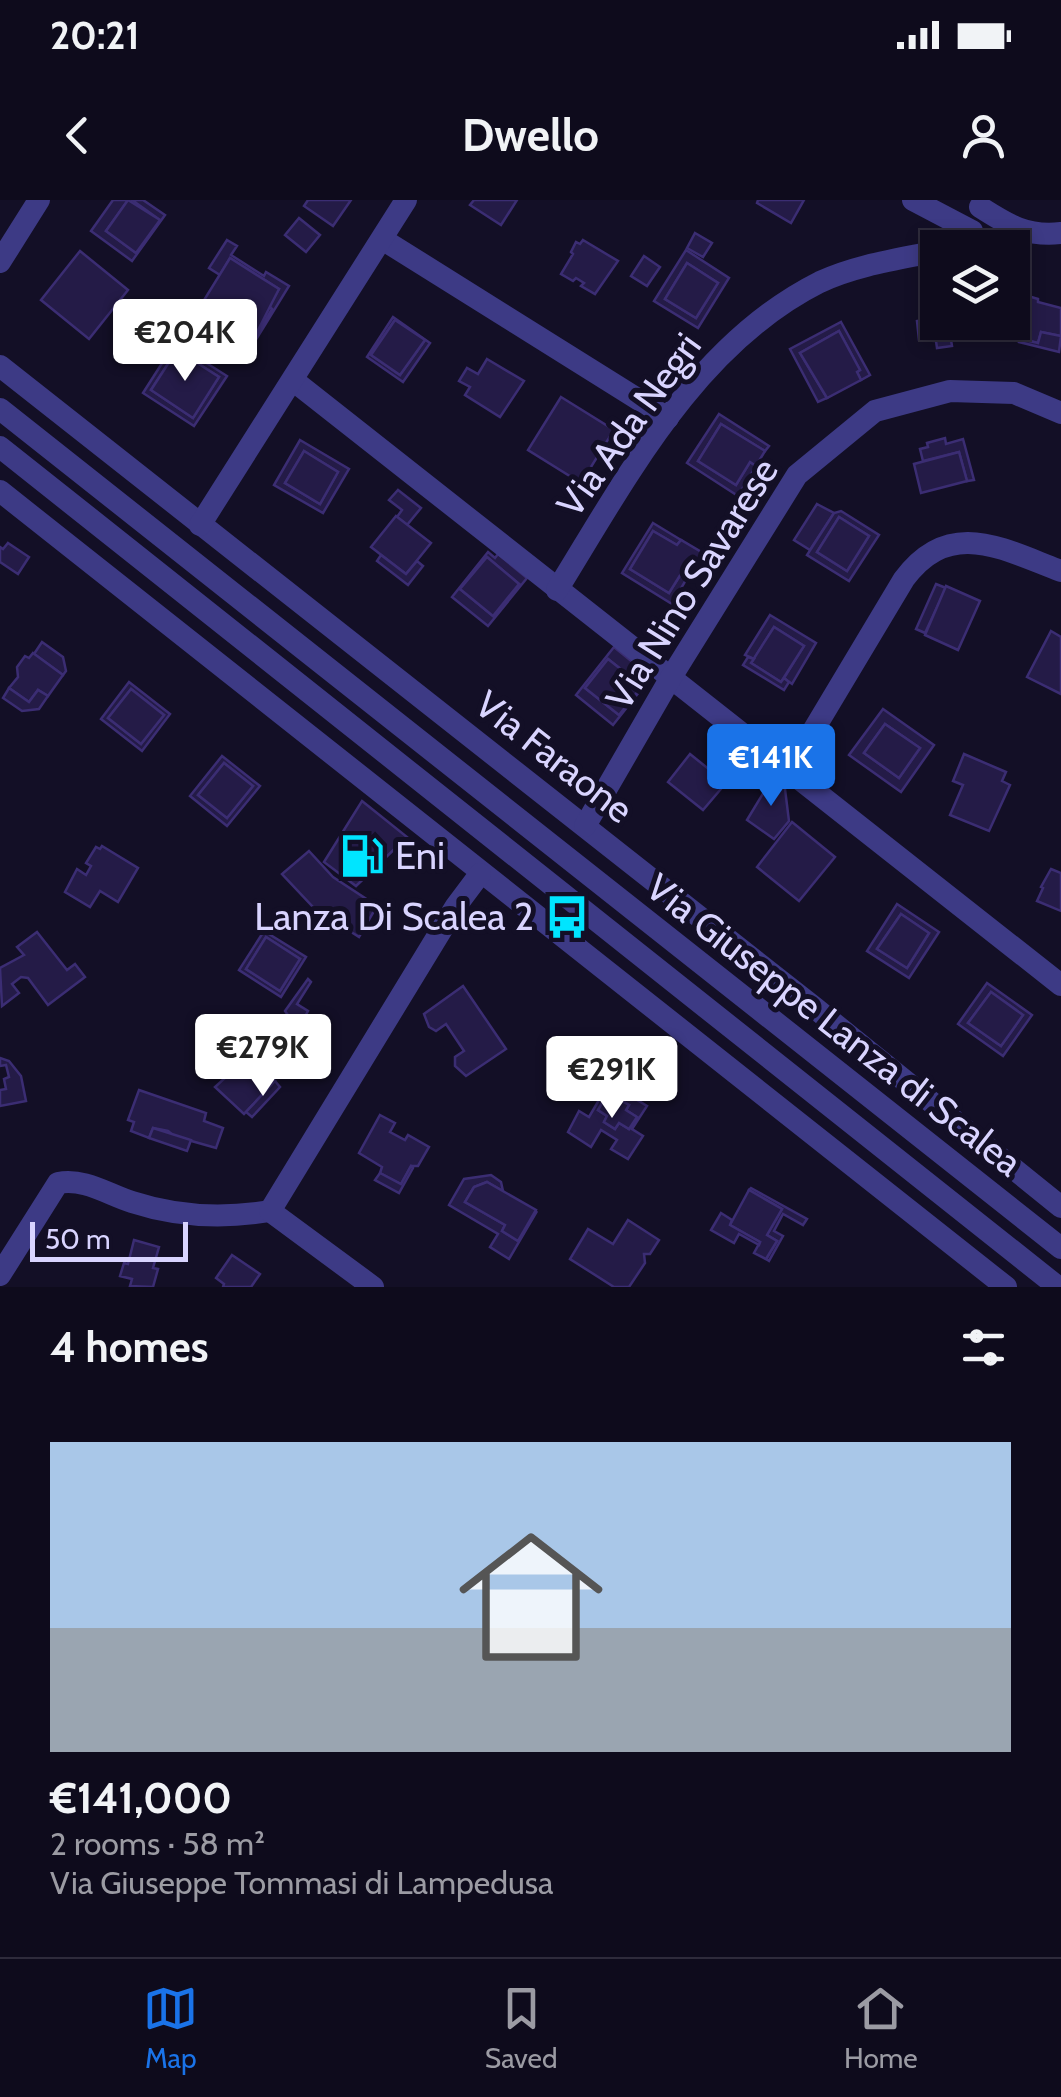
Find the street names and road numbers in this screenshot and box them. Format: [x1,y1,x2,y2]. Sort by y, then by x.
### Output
street label: Via Ada Negri [546,324,711,526]
street label: Via Nino Savarese [595,449,788,718]
street label: Via Faraone [466,680,643,833]
street label: Via Giuseppe Lanza di Scalea [637,863,1031,1186]

